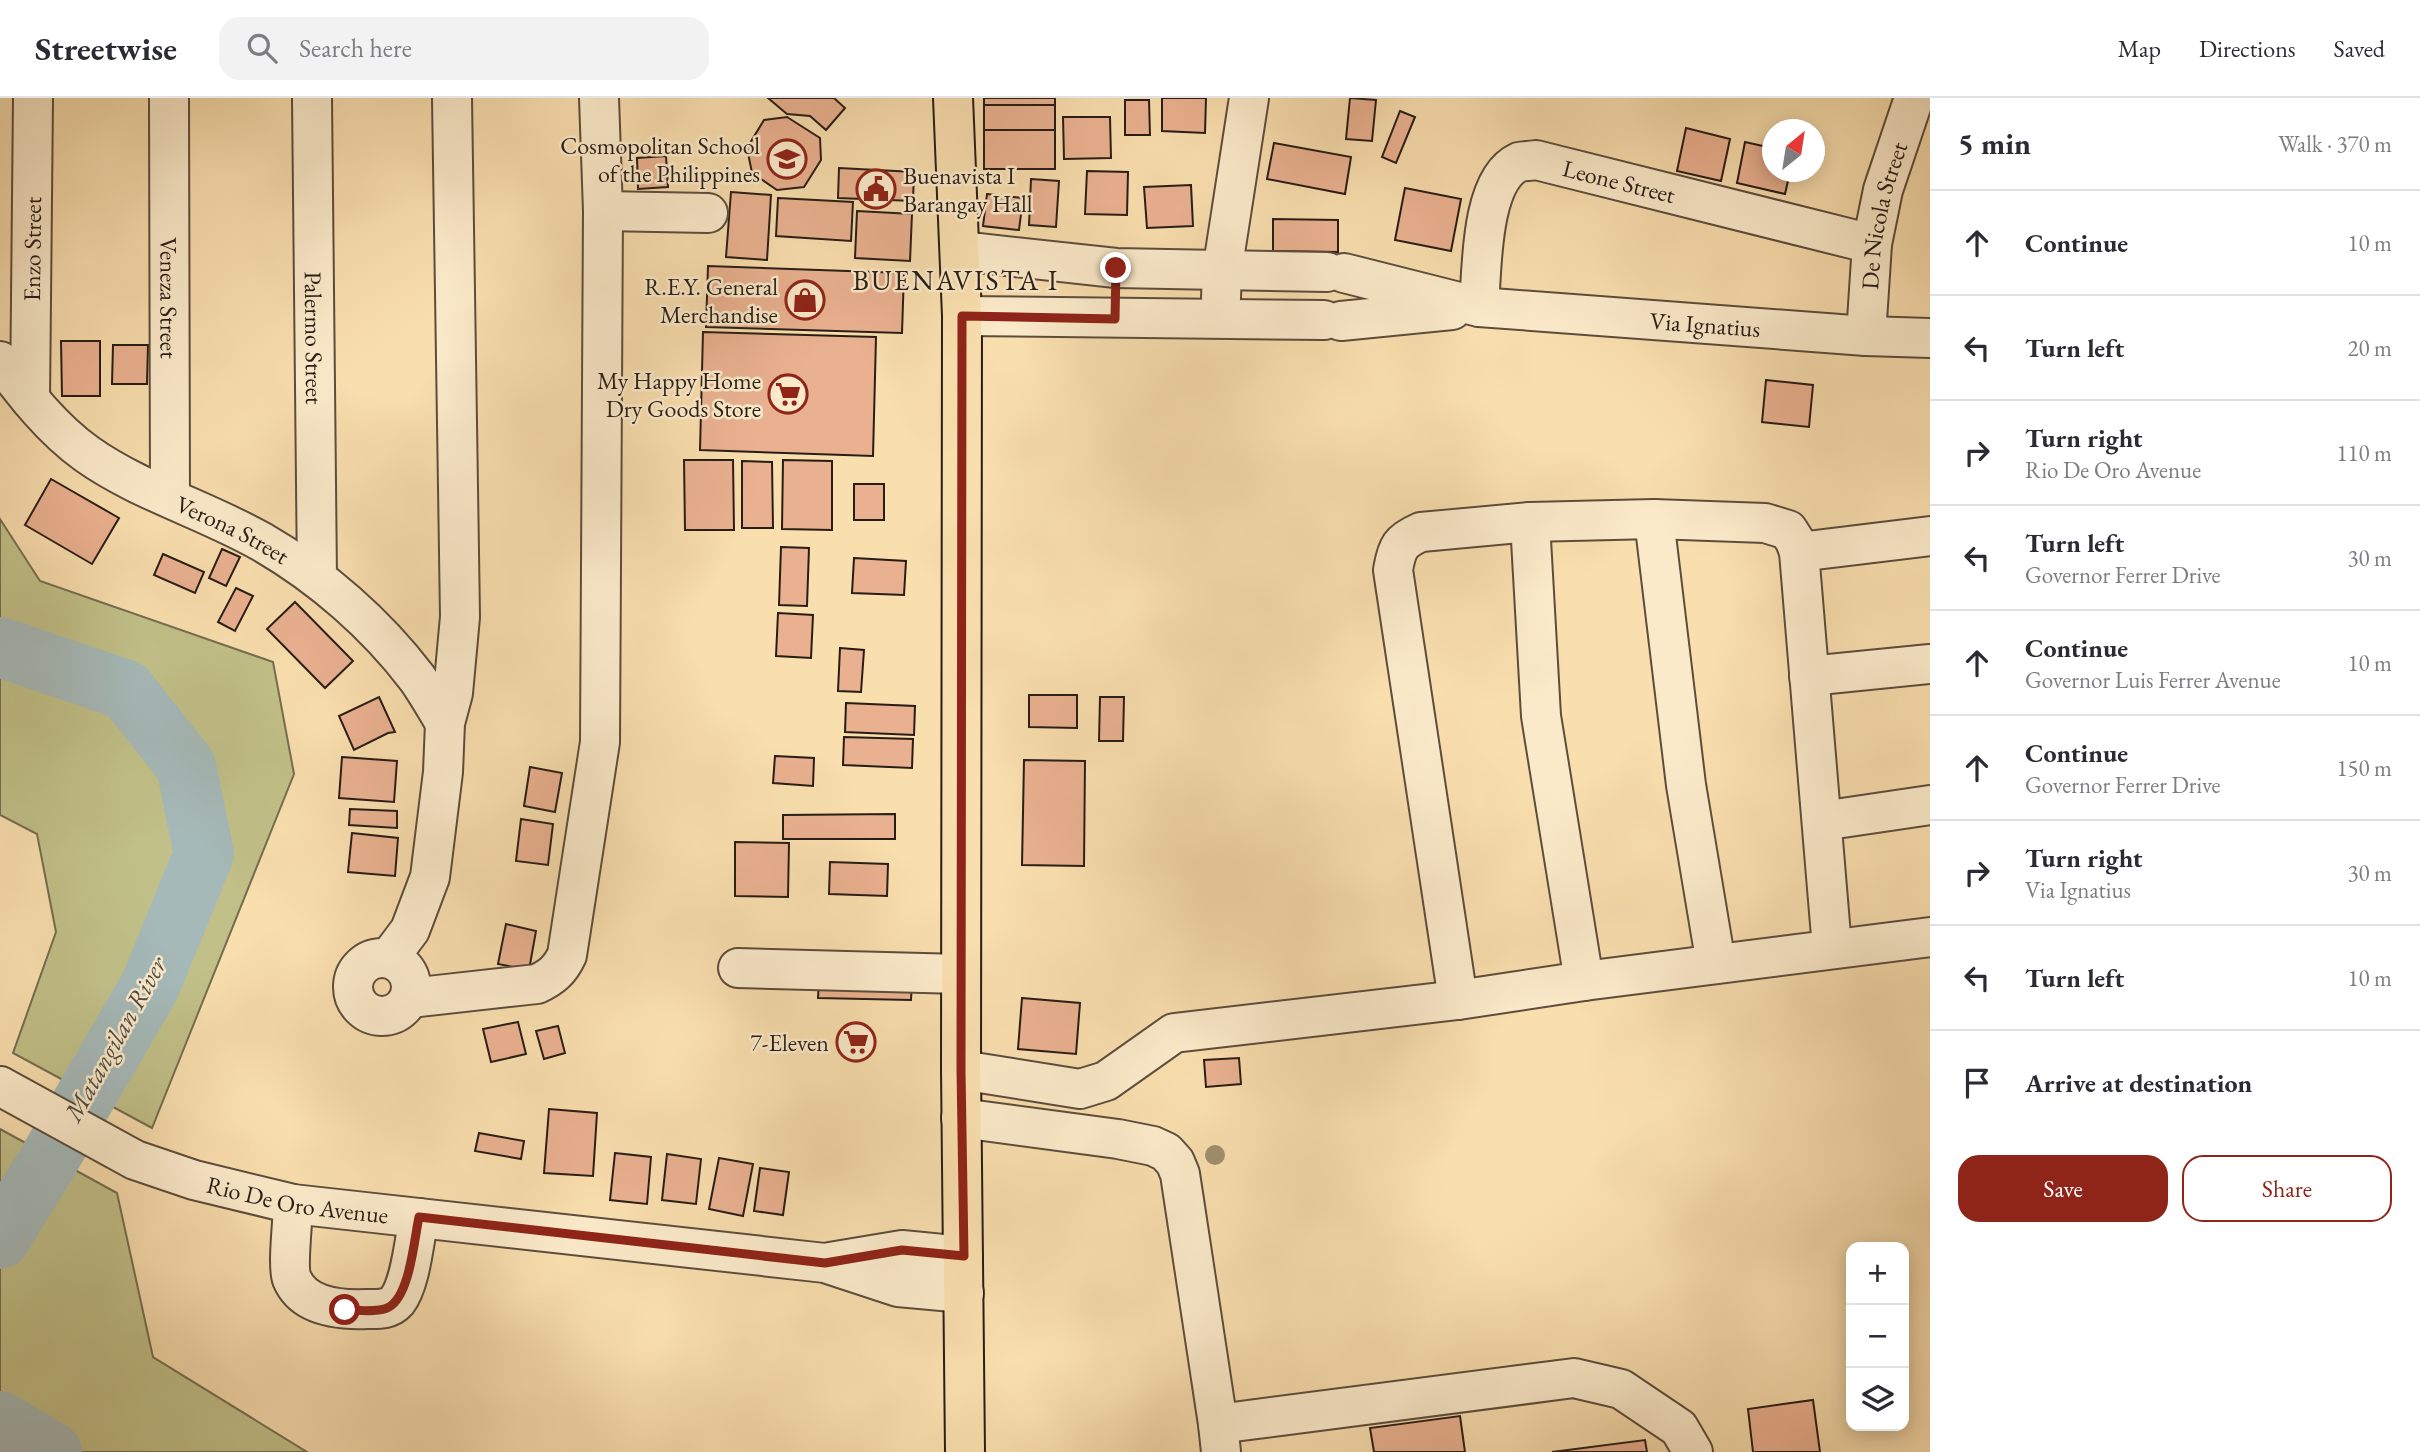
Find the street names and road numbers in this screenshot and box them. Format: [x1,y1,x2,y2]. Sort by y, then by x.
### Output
street label: De Nicola Street [1854,137,1914,291]
street label: Leone Street [1560,152,1679,210]
street label: Enzo Street [15,196,48,302]
street label: Veneza Street [154,237,185,359]
street label: Palermo Street [298,271,331,405]
street label: Via Ignatius [1649,304,1761,344]
street label: Verona Street [171,488,296,571]
street label: Rio De Oro Avenue [204,1168,390,1230]

